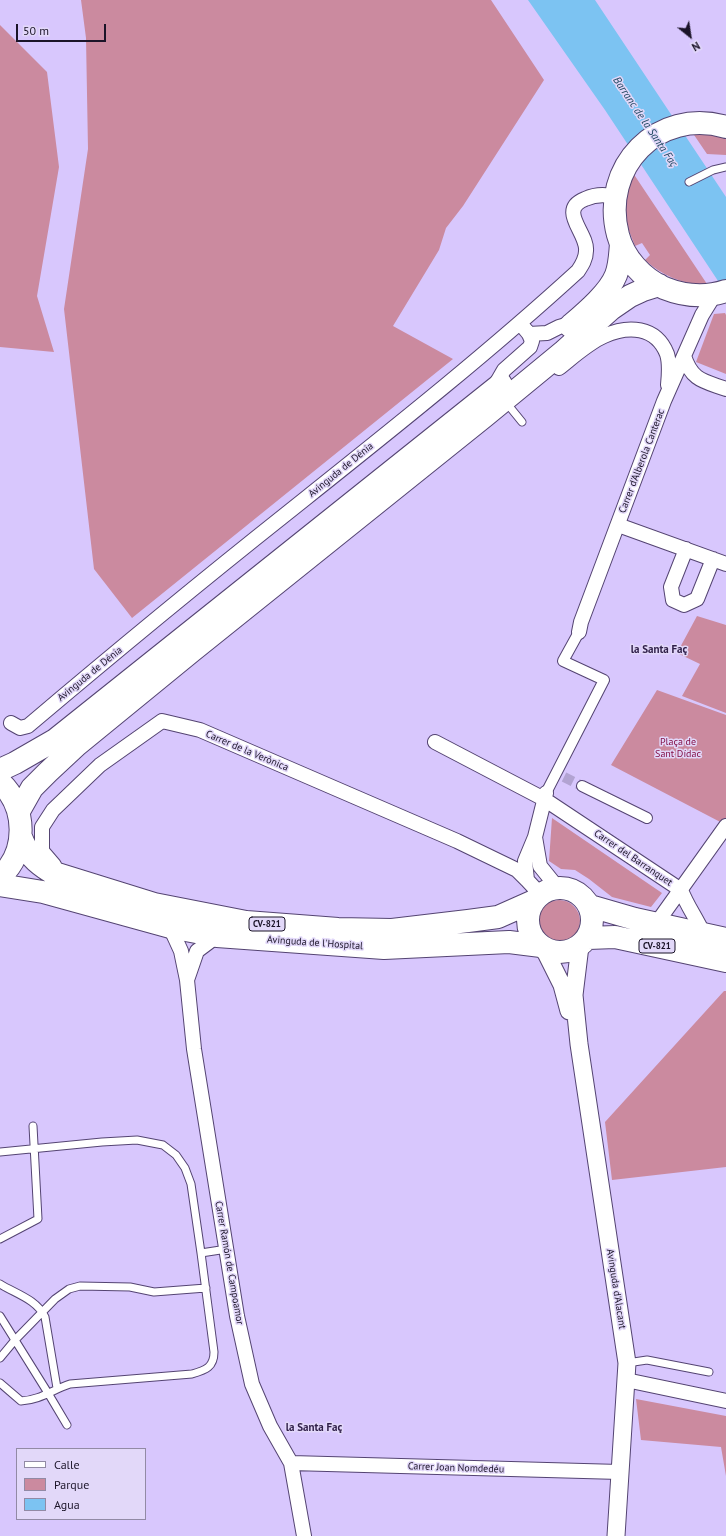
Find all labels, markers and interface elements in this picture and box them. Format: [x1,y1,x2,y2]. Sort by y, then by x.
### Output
scale bar [18,16,108,42]
north arrow [670,16,710,56]
text: 50 m [23,23,49,38]
text: N [689,39,703,54]
water label: Barranc de la Santa Faç [610,74,680,170]
street label: Carrer d'Alberola Canterac [617,407,667,515]
street label: Avinguda de Dénia [306,440,376,500]
district label: la Santa Faç [631,643,687,657]
street label: Avinguda de Dénia [55,644,125,704]
street label: Carrer de la Verònica [204,728,290,774]
park label: Plaça de Sant Dídac [655,736,701,760]
street label: Carrer del Barranquet [592,827,674,889]
road number: CV-821 [249,917,285,931]
street label: Avinguda de l'Hospital [267,934,363,952]
road number: CV-821 [639,939,675,953]
street label: Carrer Ramón de Campoamor [212,1200,246,1326]
street label: Avinguda d'Alacant [604,1248,628,1330]
district label: la Santa Faç [286,1421,342,1435]
legend [16,1448,146,1520]
text: Calle [54,1457,80,1472]
street label: Carrer Joan Nomdedéu [408,1460,504,1476]
text: Parque [54,1477,89,1492]
text: Agua [54,1497,80,1512]

